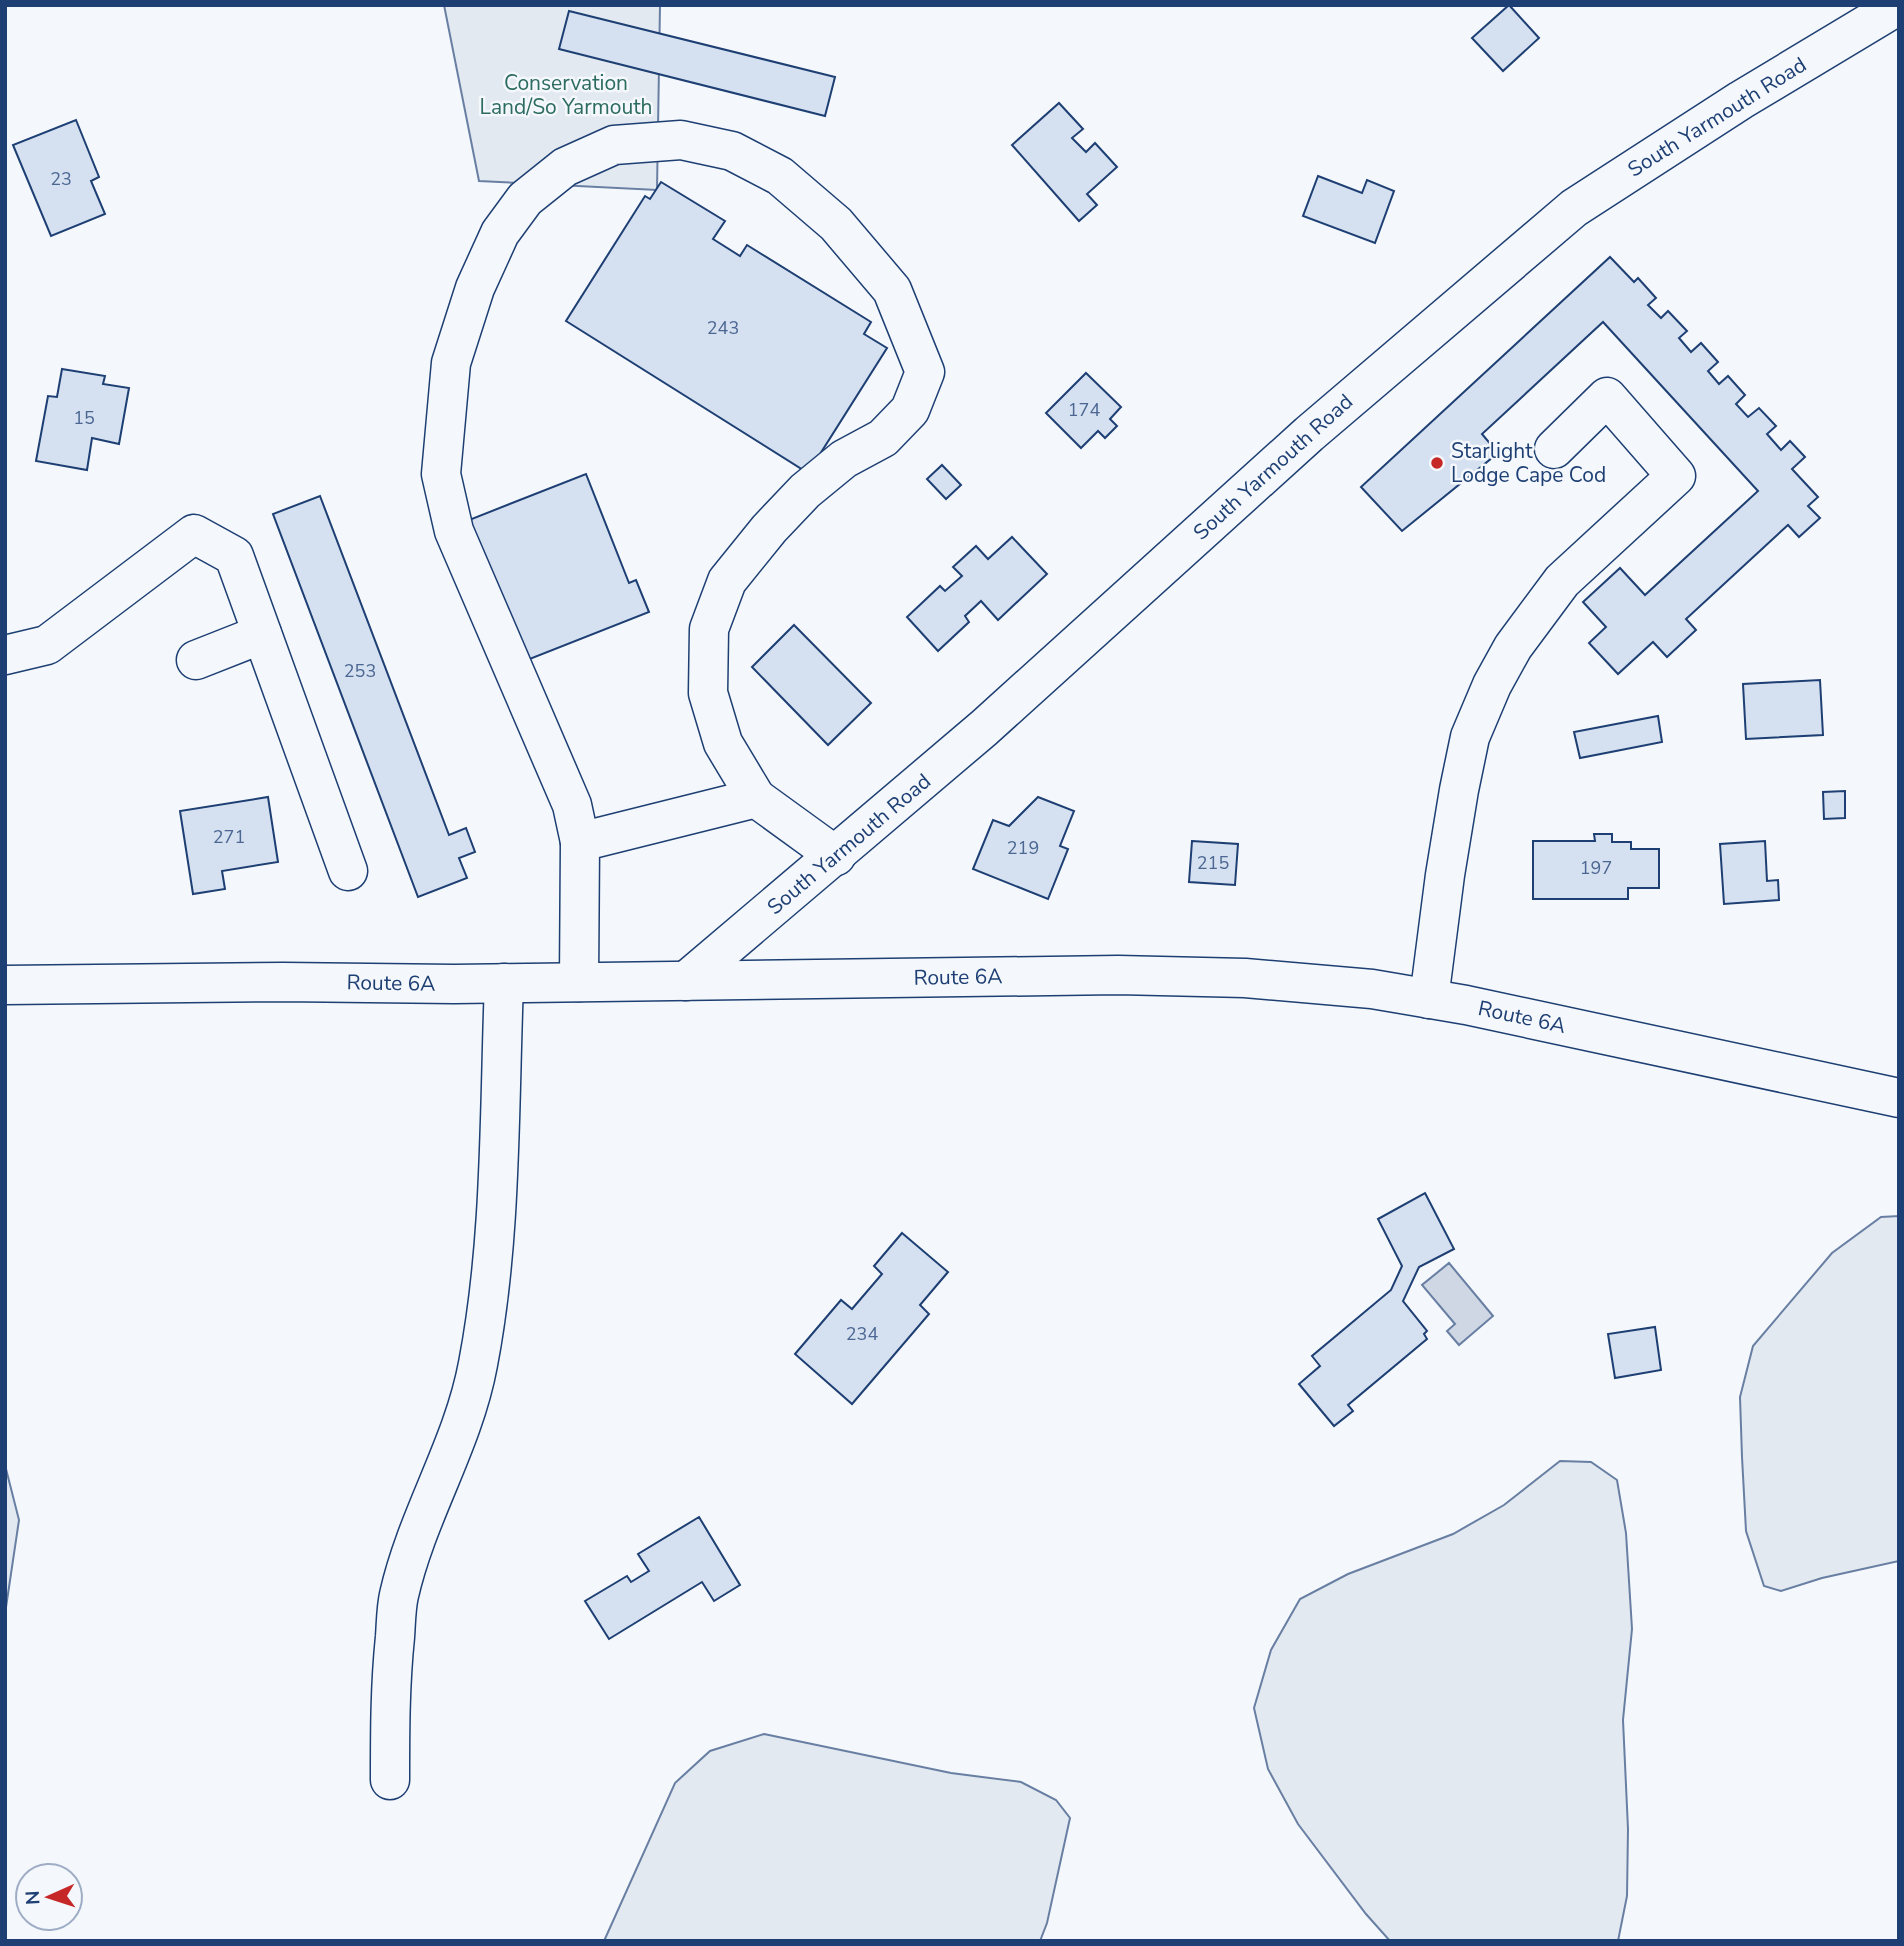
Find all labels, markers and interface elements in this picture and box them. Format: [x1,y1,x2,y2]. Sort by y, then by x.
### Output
street label: South Yarmouth Road [1622,51,1812,183]
park label: Conservation Land/So Yarmouth [480,69,652,121]
house number: 23 [50,167,72,191]
house number: 243 [707,316,739,340]
street label: South Yarmouth Road [1187,388,1359,546]
house number: 174 [1068,398,1100,422]
house number: 15 [73,406,95,430]
place label: Starlight Lodge Cape Cod [1451,437,1606,489]
marker: Starlight Lodge Cape Cod [1429,455,1445,471]
house number: 253 [344,659,376,683]
street label: South Yarmouth Road [761,767,937,921]
house number: 271 [213,825,245,849]
house number: 219 [1007,836,1039,860]
house number: 215 [1197,851,1229,875]
house number: 197 [1580,856,1612,880]
street label: Route 6A [913,962,1003,992]
street label: Route 6A [346,968,436,998]
street label: Route 6A [1476,994,1568,1040]
house number: 234 [846,1322,878,1346]
north arrow [14,1862,84,1932]
text: N [20,1890,46,1906]

